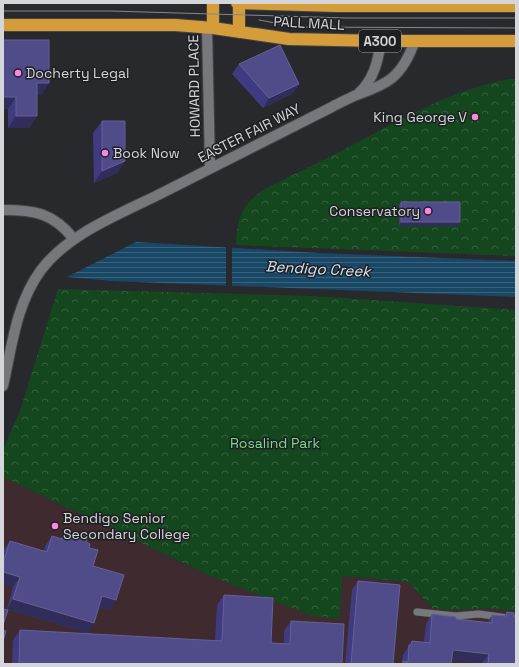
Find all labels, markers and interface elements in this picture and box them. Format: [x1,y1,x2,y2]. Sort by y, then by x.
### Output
street label: PALL MALL [273,12,345,34]
road number: A300 [359,30,401,52]
street label: HOWARD PLACE [184,34,204,137]
place label: Docherty Legal [26,64,129,82]
marker: Docherty Legal [13,68,23,78]
street label: EASTER FAIR WAY [195,99,304,167]
place label: King George V [373,108,467,126]
marker: King George V [470,112,480,122]
place label: Book Now [113,144,180,162]
marker: Book Now [100,148,110,158]
place label: Conservatory [329,202,420,220]
marker: Conservatory [423,206,433,216]
water label: Bendigo Creek [265,256,373,281]
park label: Rosalind Park [230,434,320,452]
place label: Bendigo Senior Secondary College [63,509,190,543]
marker: Bendigo Senior Secondary College [50,521,60,531]

